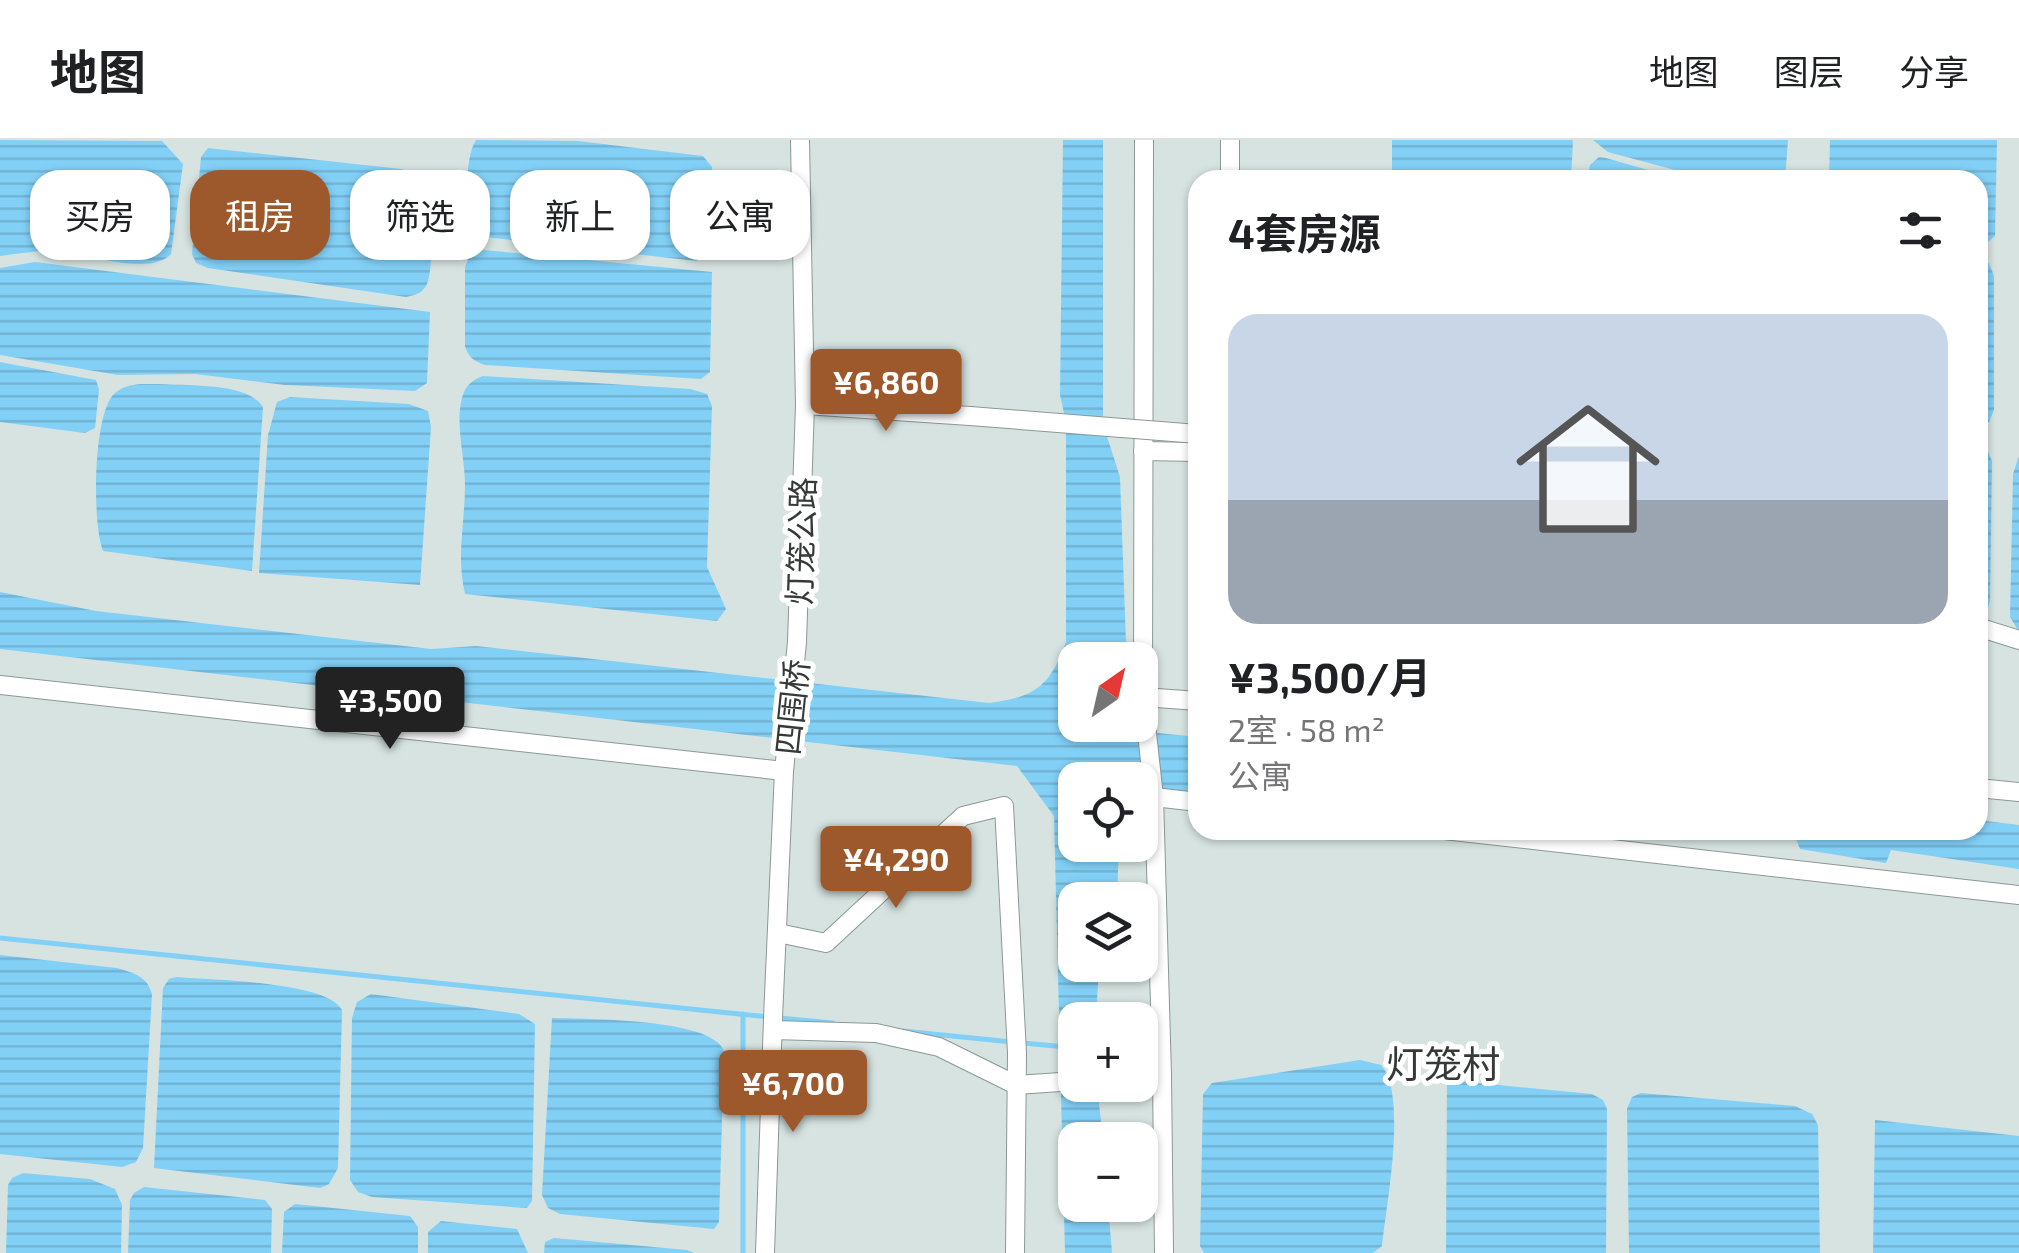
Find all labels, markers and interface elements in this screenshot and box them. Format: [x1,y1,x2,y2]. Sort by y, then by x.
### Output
text: 地图 [50,42,146,100]
text: 地图 [1649,50,1719,92]
text: 图层 [1774,50,1844,92]
text: 分享 [1899,50,1969,92]
chip: 买房 [30,170,170,260]
chip: 租房 [190,170,330,260]
chip: 筛选 [350,170,490,260]
chip: 新上 [510,170,650,260]
chip: 公寓 [670,170,810,260]
icon: filters [1893,203,1948,258]
text: 4套房源 [1228,207,1381,257]
pin: ¥6,860 [805,349,967,434]
text: ¥6,860 [833,362,939,400]
icon: home [1498,379,1678,559]
street label: 灯笼公路 [779,476,821,606]
north arrow [1058,642,1158,742]
map controls [1058,642,1158,1222]
text: ¥3,500/月 [1228,651,1431,701]
street label: 四围桥 [767,657,815,757]
pin: ¥3,500 [309,667,471,752]
text: ¥3,500 [337,680,443,718]
text: 2室 · 58 m² [1228,710,1385,748]
text: 公寓 [1228,756,1292,794]
button: locate [1058,762,1158,862]
pin: ¥4,290 [815,826,977,911]
text: ¥4,290 [842,839,950,877]
button: layers [1058,882,1158,982]
button: + [1058,1002,1158,1102]
district label: 灯笼村 [1386,1040,1500,1086]
pin: ¥6,700 [712,1050,874,1135]
text: ¥6,700 [741,1063,845,1101]
button: − [1058,1122,1158,1222]

